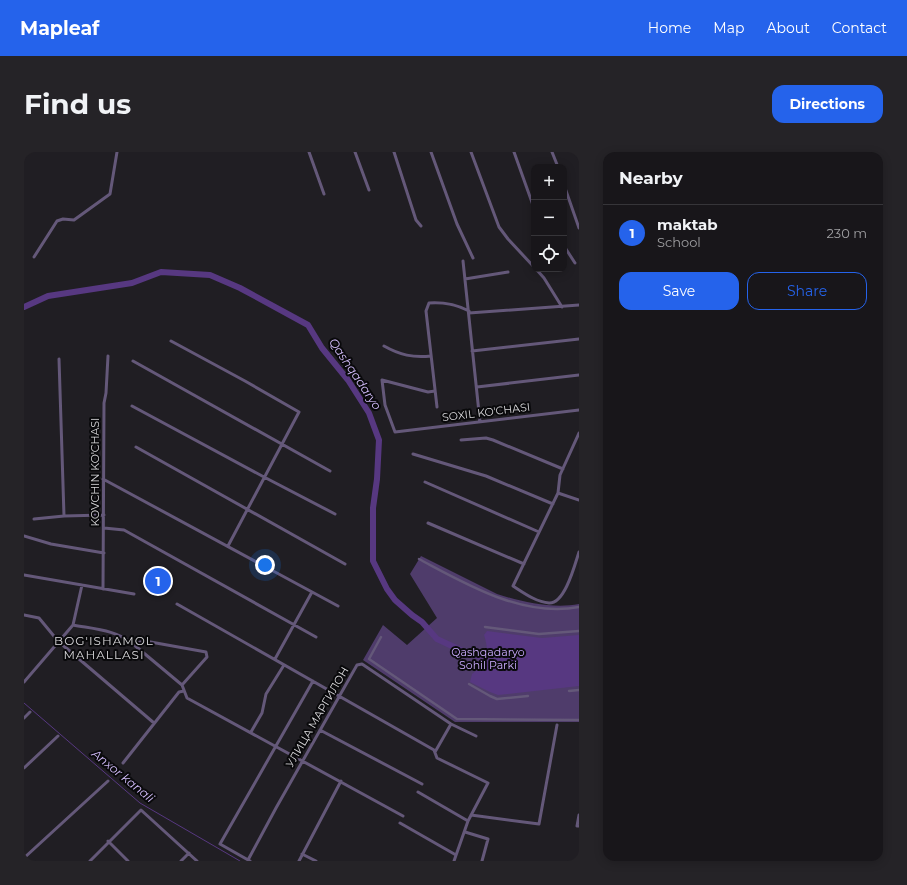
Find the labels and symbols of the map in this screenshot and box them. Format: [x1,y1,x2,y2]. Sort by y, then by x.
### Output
water label: Qashqadaryo [326,335,385,413]
street label: SOXIL KO'CHASI [441,400,531,424]
street label: KOVCHIN KO'CHASI [88,418,102,526]
your location [255,555,275,575]
pin: 1 [145,566,171,596]
district label: BOG'ISHAMOL MAHALLASI [54,633,154,662]
park label: Qashqadaryo Sohil Parki [451,645,525,672]
street label: УЛИЦА МАРГИЛОН [282,664,352,770]
water label: Anxor kanali [88,745,158,806]

